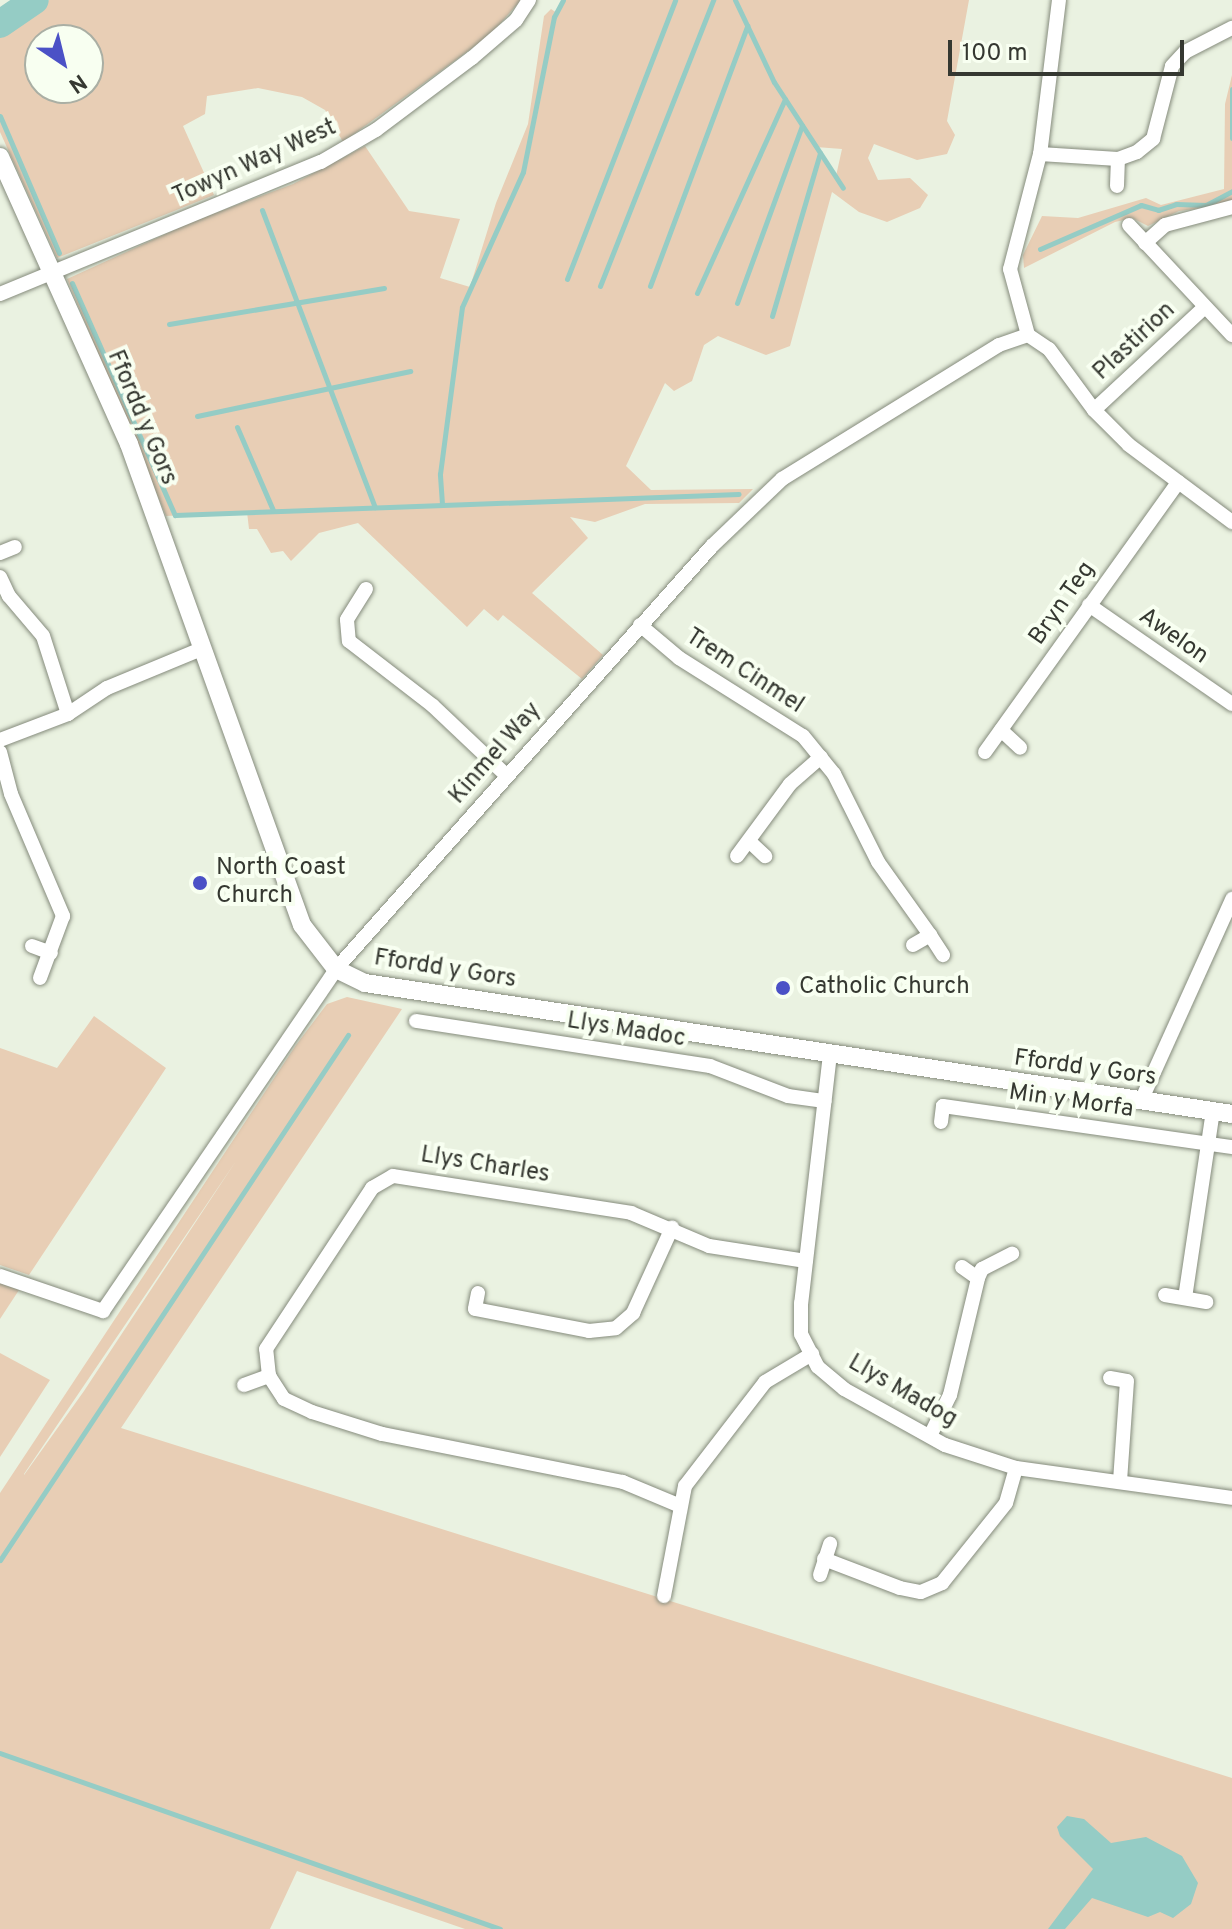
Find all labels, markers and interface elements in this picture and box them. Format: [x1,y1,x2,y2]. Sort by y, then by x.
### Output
north arrow [24,24,104,104]
scale bar [952,24,1188,74]
text: 100 m [962,39,1028,69]
text: N [63,67,91,98]
street label: Towyn Way West [168,114,342,212]
street label: Plastirion [1088,297,1182,387]
street label: Ffordd y Gors [100,346,182,490]
street label: Bryn Teg [1024,556,1102,652]
street label: Awelon [1133,603,1213,671]
street label: Trem Cinmel [680,623,808,721]
street label: Kinmel Way [444,697,548,811]
place label: North Coast Church [216,855,346,911]
marker: North Coast Church [191,874,209,892]
street label: Ffordd y Gors [372,945,518,995]
place label: Catholic Church [799,974,970,1002]
marker: Catholic Church [774,979,792,997]
street label: Llys Madoc [565,1007,687,1055]
street label: Ffordd y Gors [1012,1045,1158,1093]
street label: Min y Morfa [1007,1079,1135,1125]
street label: Llys Charles [418,1142,552,1190]
street label: Llys Madog [842,1349,962,1435]

